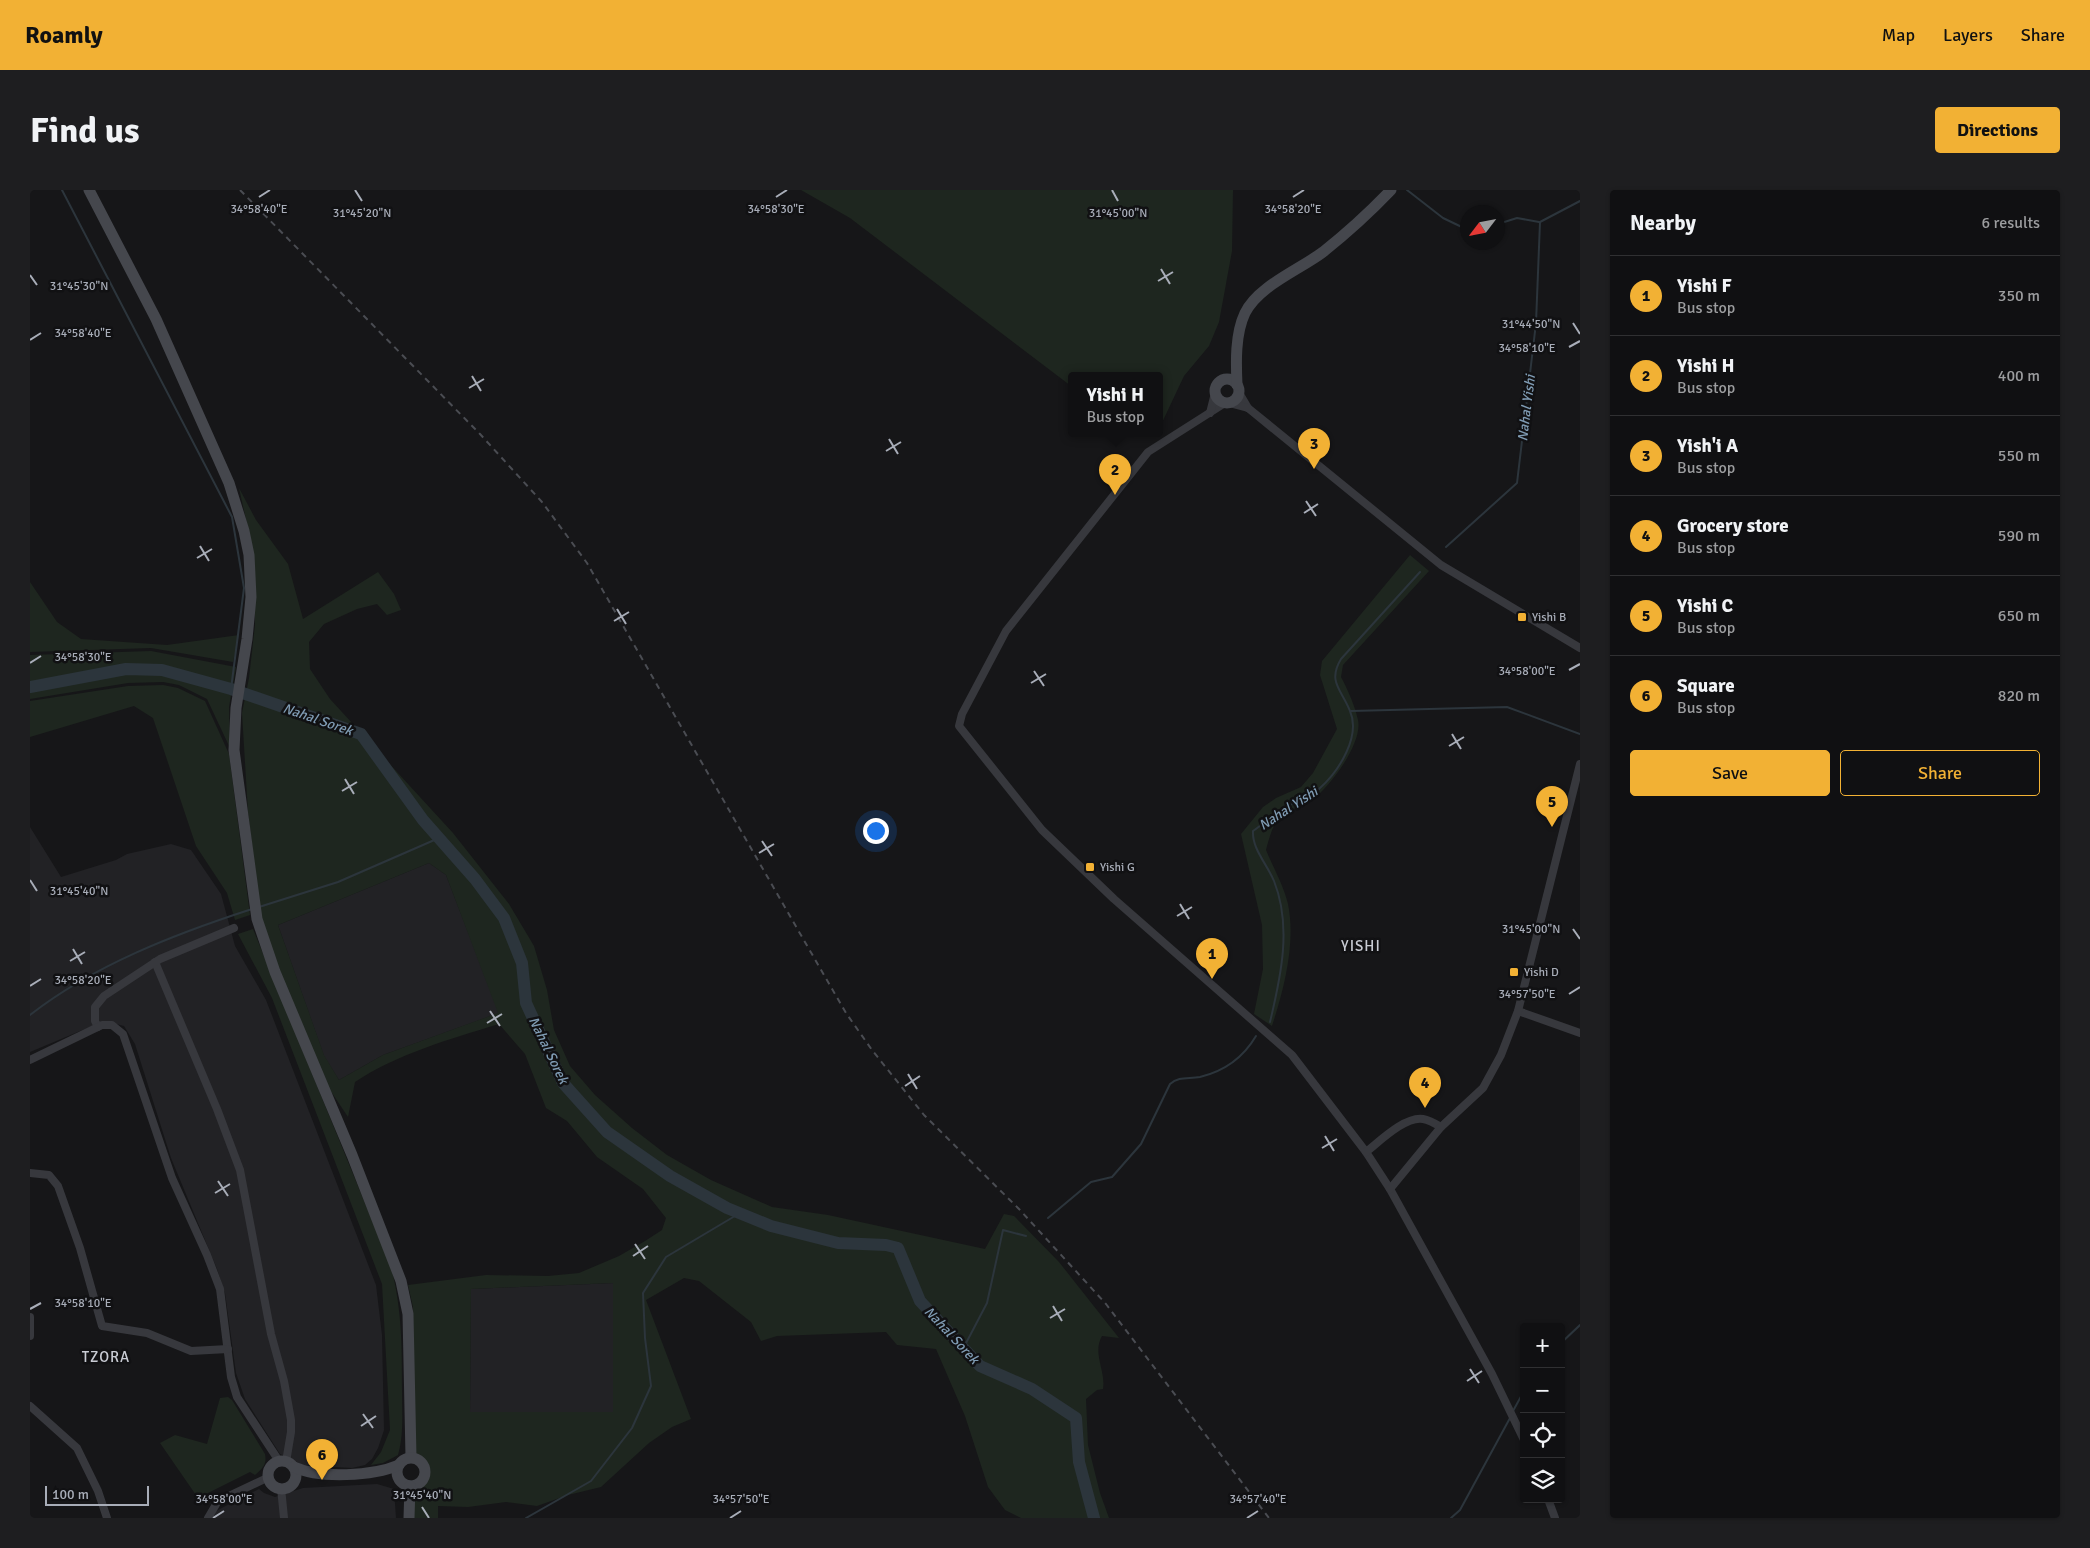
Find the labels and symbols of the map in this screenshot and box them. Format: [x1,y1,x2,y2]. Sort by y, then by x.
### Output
text: 34°58'40"E [230,202,288,217]
text: 34°58'30"E [747,202,805,217]
text: 34°58'20"E [1264,202,1322,217]
north arrow [1460,205,1505,250]
text: 31°45'20"N [333,206,391,221]
text: 31°45'00"N [1089,206,1147,221]
text: 31°45'30"N [50,279,108,294]
text: 31°44'50"N [1502,317,1560,332]
text: 34°58'40"E [54,326,112,341]
text: 34°58'10"E [1498,341,1556,356]
water label: Nahal Yishi [1514,373,1539,442]
pin: 3 [1298,428,1330,469]
pin: 2 [1099,454,1131,495]
place label: Yishi B [1532,610,1566,625]
marker: Yishi B [1516,611,1528,623]
text: 34°58'30"E [54,650,112,665]
text: 34°58'00"E [1498,664,1556,679]
water label: Nahal Sorek [281,700,357,740]
water label: Nahal Yishi [1256,782,1322,834]
pin: 5 [1536,786,1568,827]
your location [863,818,889,844]
place label: Yishi G [1100,860,1135,875]
marker: Yishi G [1084,861,1096,873]
text: 31°45'40"N [50,884,108,899]
text: 31°45'00"N [1502,922,1560,937]
district label: YISHI [1341,937,1381,955]
pin: 1 [1196,938,1228,979]
place label: Yishi D [1524,965,1559,980]
marker: Yishi D [1508,966,1520,978]
text: 34°58'20"E [54,973,112,988]
text: 34°57'50"E [1498,987,1556,1002]
water label: Nahal Sorek [525,1014,573,1088]
pin: 4 [1409,1067,1441,1108]
text: 34°58'10"E [54,1296,112,1311]
water label: Nahal Sorek [921,1303,984,1369]
district label: TZORA [82,1348,130,1366]
pin: 6 [306,1439,338,1480]
scale bar [45,1483,149,1506]
text: 31°45'40"N [393,1488,451,1503]
text: 34°58'00"E [195,1492,253,1507]
text: 34°57'50"E [712,1492,770,1507]
text: 34°57'40"E [1229,1492,1287,1507]

